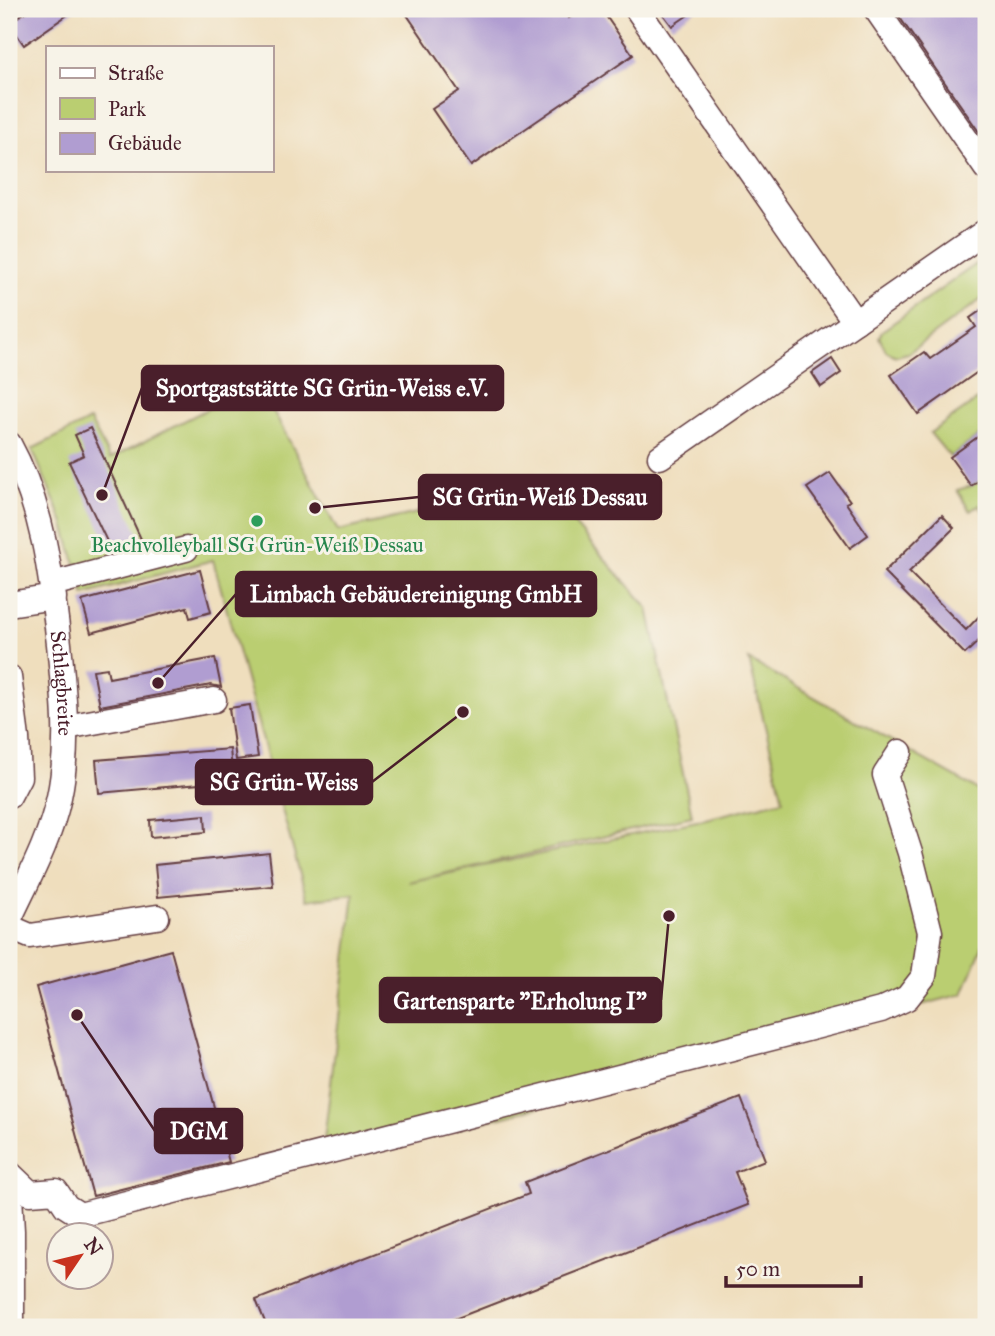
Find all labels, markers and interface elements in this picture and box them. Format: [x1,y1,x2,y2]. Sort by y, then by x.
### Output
legend [46,46,273,172]
text: Straße [108,60,164,86]
text: Park [108,96,146,122]
text: Gebäude [108,130,182,156]
callout: Sportgaststätte SG Grün-Weiss e.V. [142,366,503,410]
text: Sportgaststätte SG Grün-Weiss e.V. [156,374,489,403]
callout: SG Grün-Weiß Dessau [419,475,661,519]
text: SG Grün-Weiß Dessau [433,483,648,511]
marker: Beachvolleyball SG Grün-Weiß Dessau [249,513,265,529]
place label: Beachvolleyball SG Grün-Weiß Dessau [90,532,424,558]
callout: Limbach Gebäudereinigung GmbH [236,572,596,616]
text: Limbach Gebäudereinigung GmbH [250,580,582,609]
street label: Schlagbreite [45,629,78,736]
callout: SG Grün-Weiss [196,760,372,804]
text: SG Grün-Weiss [210,768,359,796]
callout: Gartensparte "Erholung I" [380,978,661,1022]
text: Gartensparte "Erholung I" [393,987,647,1016]
callout: DGM [155,1109,242,1153]
text: DGM [170,1117,229,1145]
north arrow [46,1220,116,1290]
text: N [79,1233,108,1260]
scale bar [726,1245,860,1289]
text: 50 m [736,1256,781,1282]

